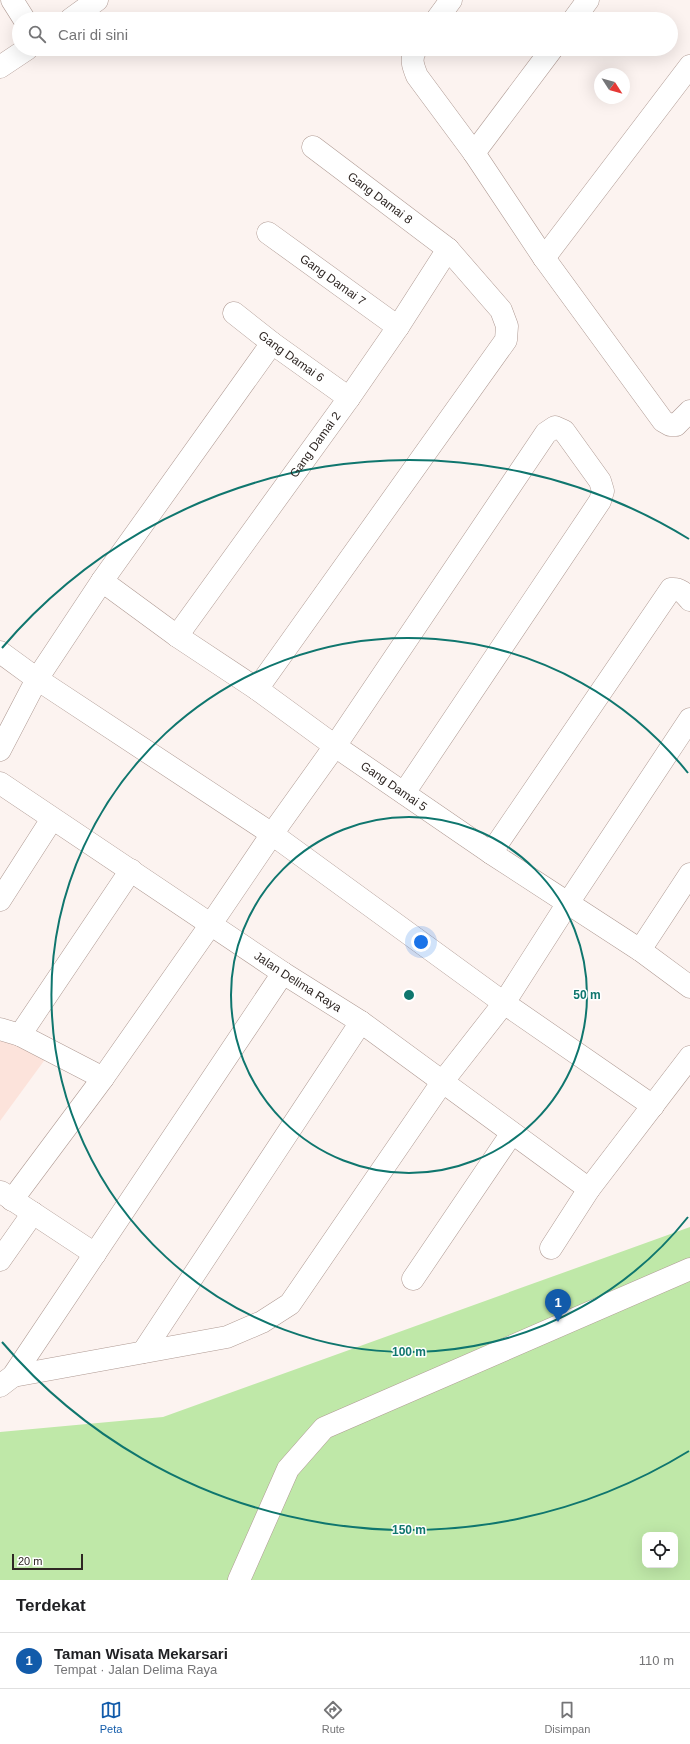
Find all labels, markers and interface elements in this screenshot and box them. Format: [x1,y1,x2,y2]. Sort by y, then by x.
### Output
search box [12,12,678,56]
icon: search [26,23,48,45]
text: Cari di sini [58,26,128,43]
north arrow [594,68,630,104]
street label: Gang Damai 8 [345,169,415,227]
street label: Gang Damai 7 [297,251,369,308]
street label: Gang Damai 6 [256,328,327,385]
street label: Gang Damai 2 [287,409,344,480]
street label: Gang Damai 5 [358,759,430,814]
your location [411,932,431,952]
street label: Jalan Delima Raya [251,949,344,1015]
centre of rings [402,988,416,1002]
text: 50 m [573,988,601,1002]
pin: 1 [545,1289,571,1322]
text: 100 m [392,1345,426,1359]
text: 150 m [392,1523,426,1537]
map controls [642,1532,678,1568]
button: locate [642,1532,678,1568]
scale bar [12,1552,83,1571]
text: 20 m [18,1555,42,1567]
text: Terdekat [16,1596,86,1615]
text: Taman Wisata Mekarsari [54,1645,228,1662]
text: 1 [25,1653,33,1668]
text: 110 m [639,1653,674,1668]
text: Tempat · Jalan Delima Raya [54,1662,217,1677]
tab: Peta [100,1699,122,1735]
tab: Rute [322,1699,345,1735]
tab: Disimpan [544,1699,590,1735]

